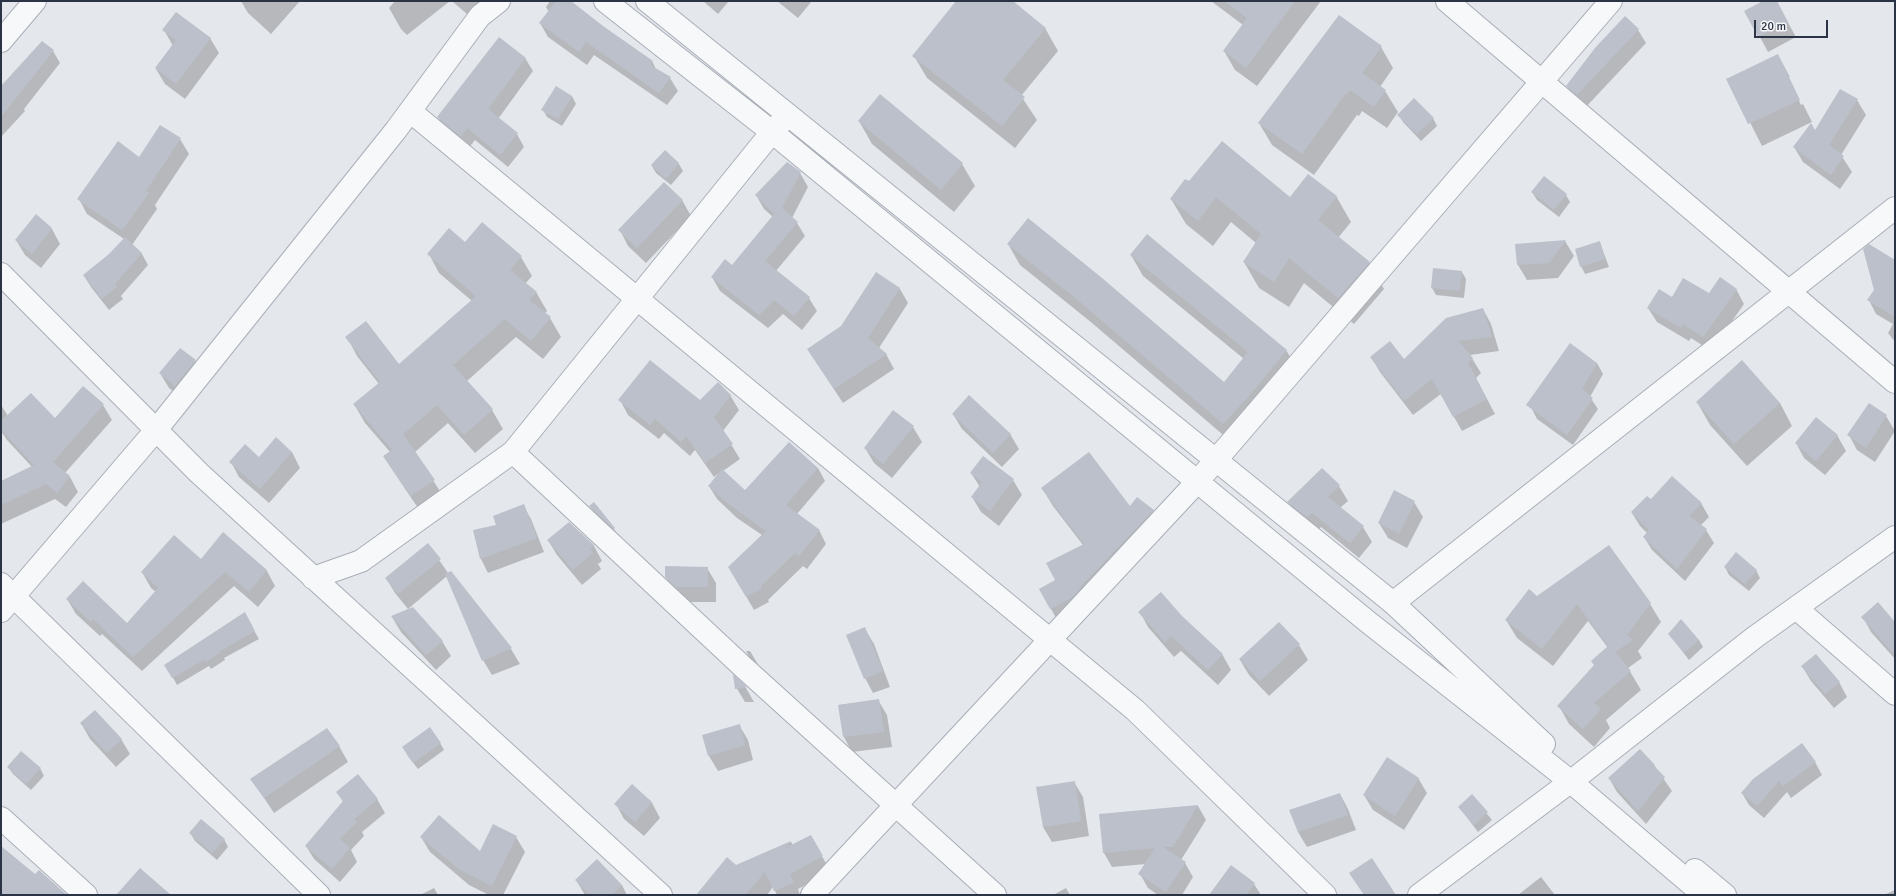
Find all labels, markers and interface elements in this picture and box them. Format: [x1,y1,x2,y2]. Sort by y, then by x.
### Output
scale bar [1756,12,1830,38]
text: 20 m [1761,19,1786,34]

